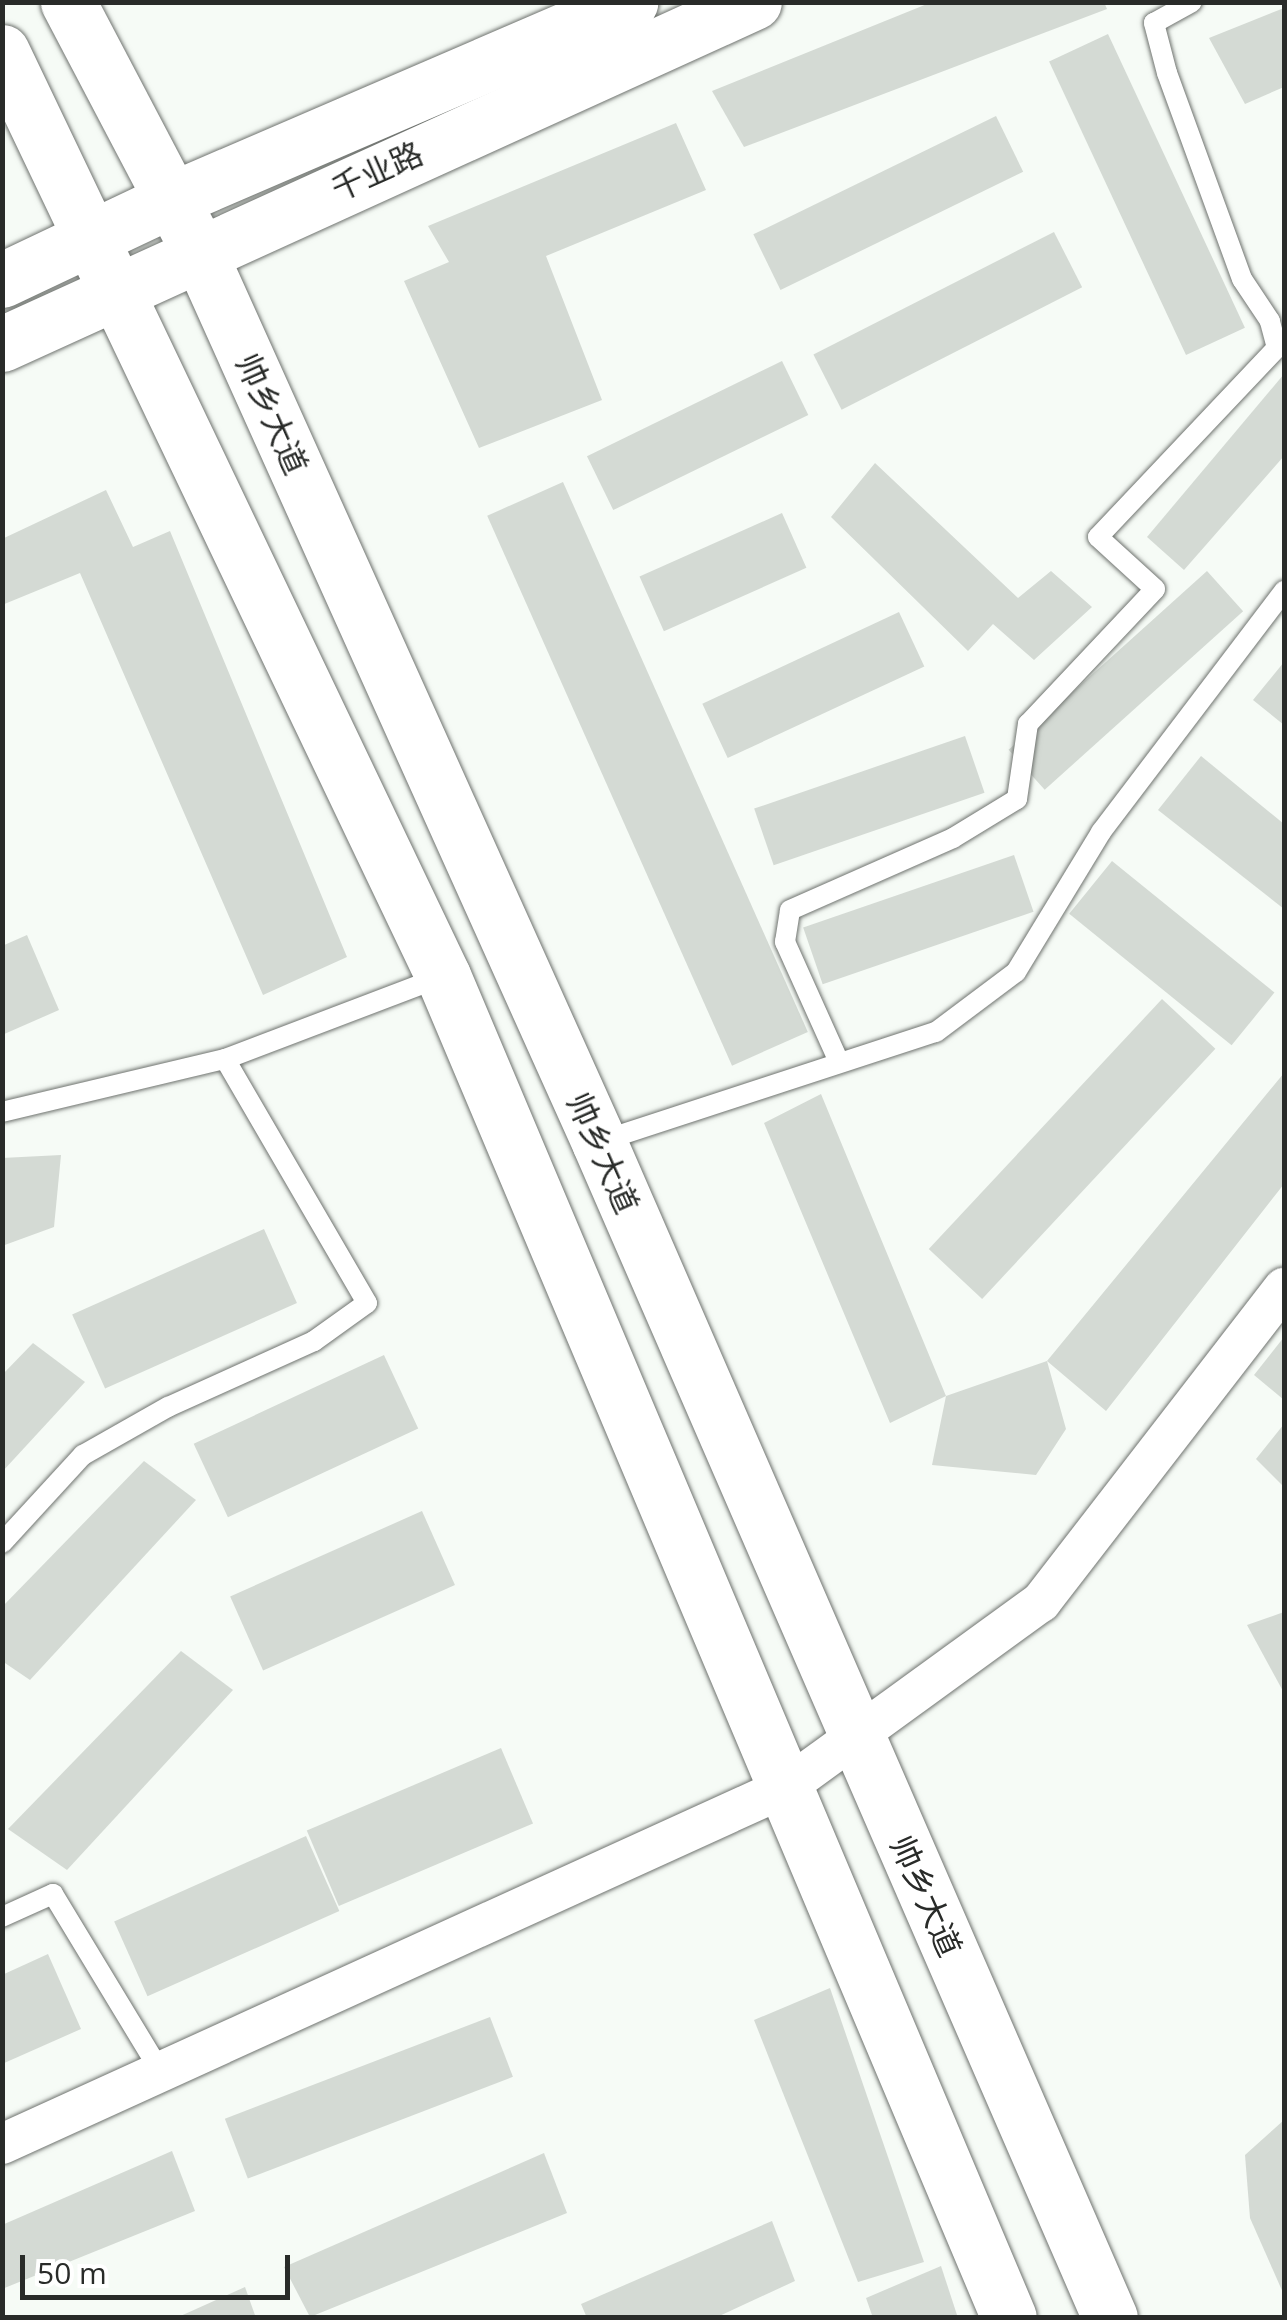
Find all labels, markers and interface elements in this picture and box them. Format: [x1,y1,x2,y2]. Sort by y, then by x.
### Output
street label: 千业路 [325,134,429,208]
street label: 帅乡大道 [228,348,316,480]
street label: 帅乡大道 [559,1087,647,1219]
street label: 帅乡大道 [882,1830,970,1962]
scale bar [25,2235,295,2297]
text: 50 m [37,2252,107,2293]

